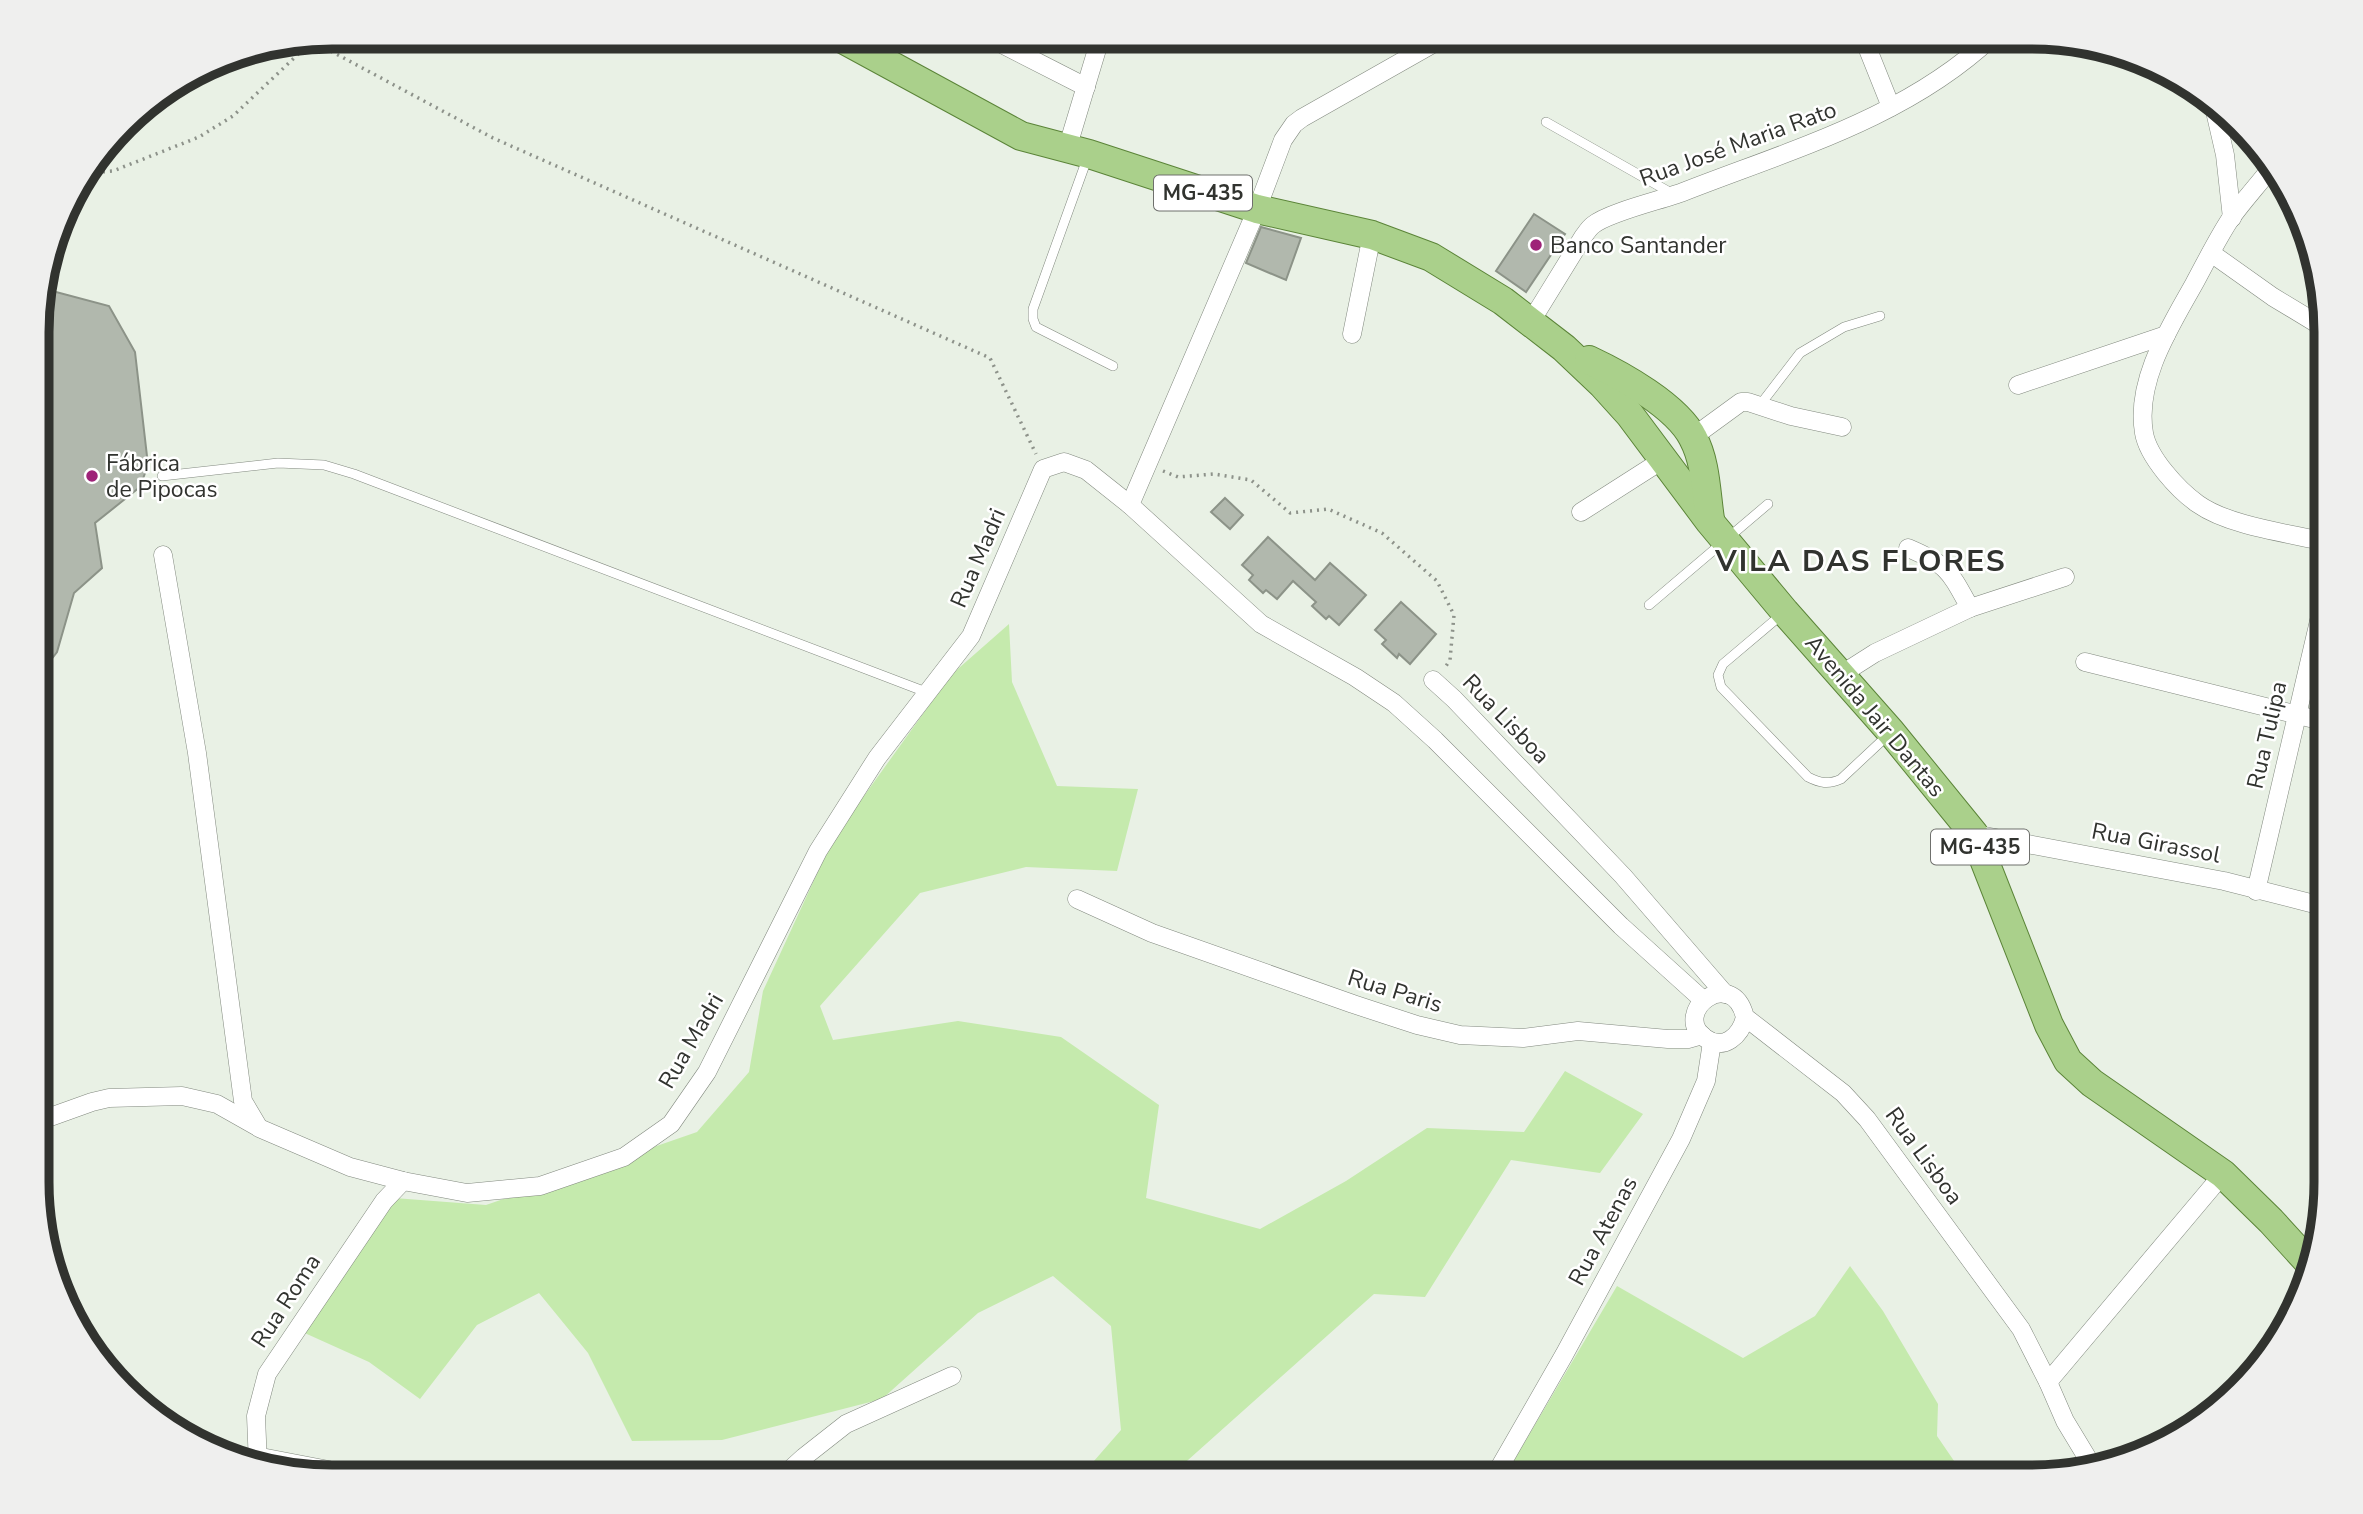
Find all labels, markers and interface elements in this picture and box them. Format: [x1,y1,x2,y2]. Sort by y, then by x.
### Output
street label: Rua José Maria Rato [1635,94,1841,194]
road number: MG-435 [1154,176,1252,210]
place label: Banco Santander [1550,230,1727,261]
marker: Banco Santander [1528,237,1544,253]
place label: Fábrica de Pipocas [106,448,217,505]
marker: Fábrica de Pipocas [84,468,100,484]
street label: Rua Madri [943,504,1013,612]
district label: VILA DAS FLORES [1714,541,2007,582]
street label: Avenida Jair Dantas [1798,628,1952,804]
street label: Rua Lisboa [1455,667,1557,771]
street label: Rua Tulipa [2240,678,2294,792]
street label: Rua Girassol [2089,815,2223,871]
road number: MG-435 [1931,830,2029,864]
street label: Rua Paris [1344,962,1446,1020]
street label: Rua Madri [651,988,731,1094]
street label: Rua Lisboa [1878,1101,1970,1211]
street label: Rua Atenas [1561,1171,1645,1291]
street label: Rua Roma [244,1248,328,1354]

